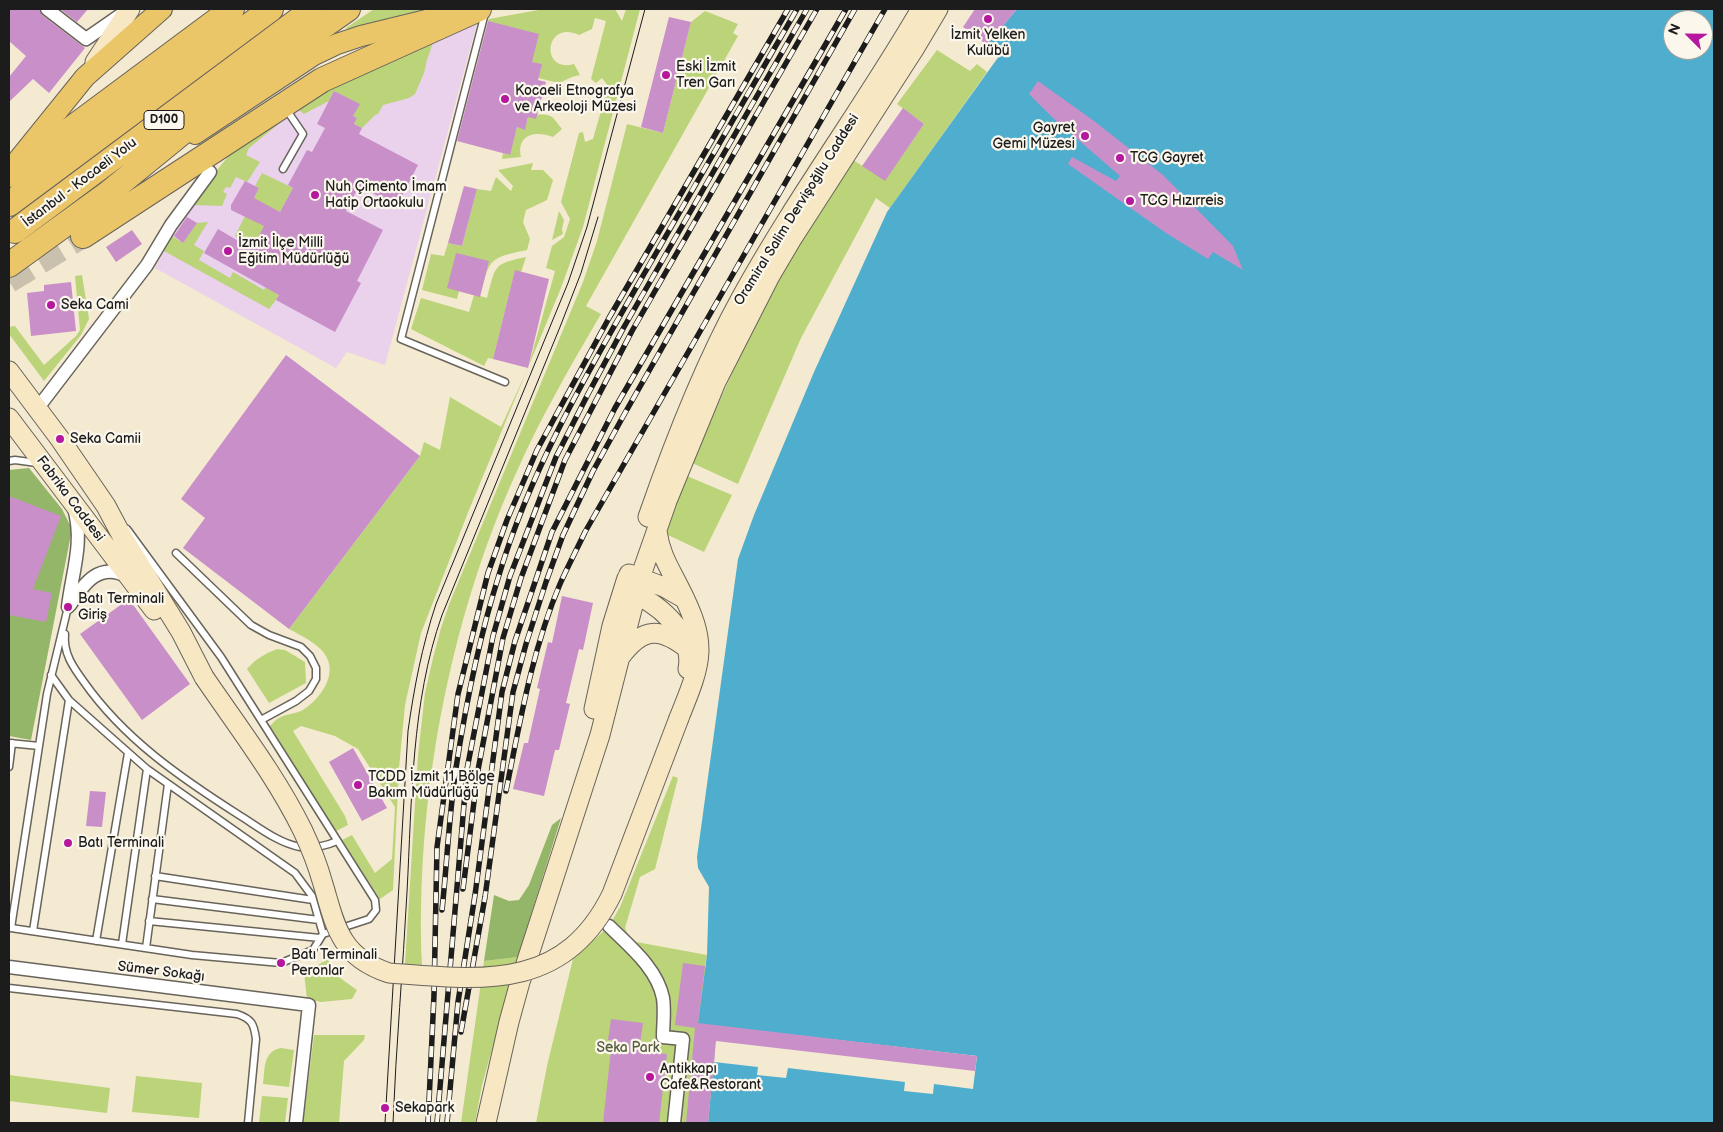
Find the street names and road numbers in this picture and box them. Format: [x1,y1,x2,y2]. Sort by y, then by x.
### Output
road number: D100 [144,110,184,130]
street label: Oramiral Salim Dervişoğllu Caddesi [731,111,863,309]
street label: İstanbul - Kocaeli Yolu [20,135,140,231]
street label: Fabrika Caddesi [32,453,108,545]
street label: Sümer Sokağı [117,958,205,986]

